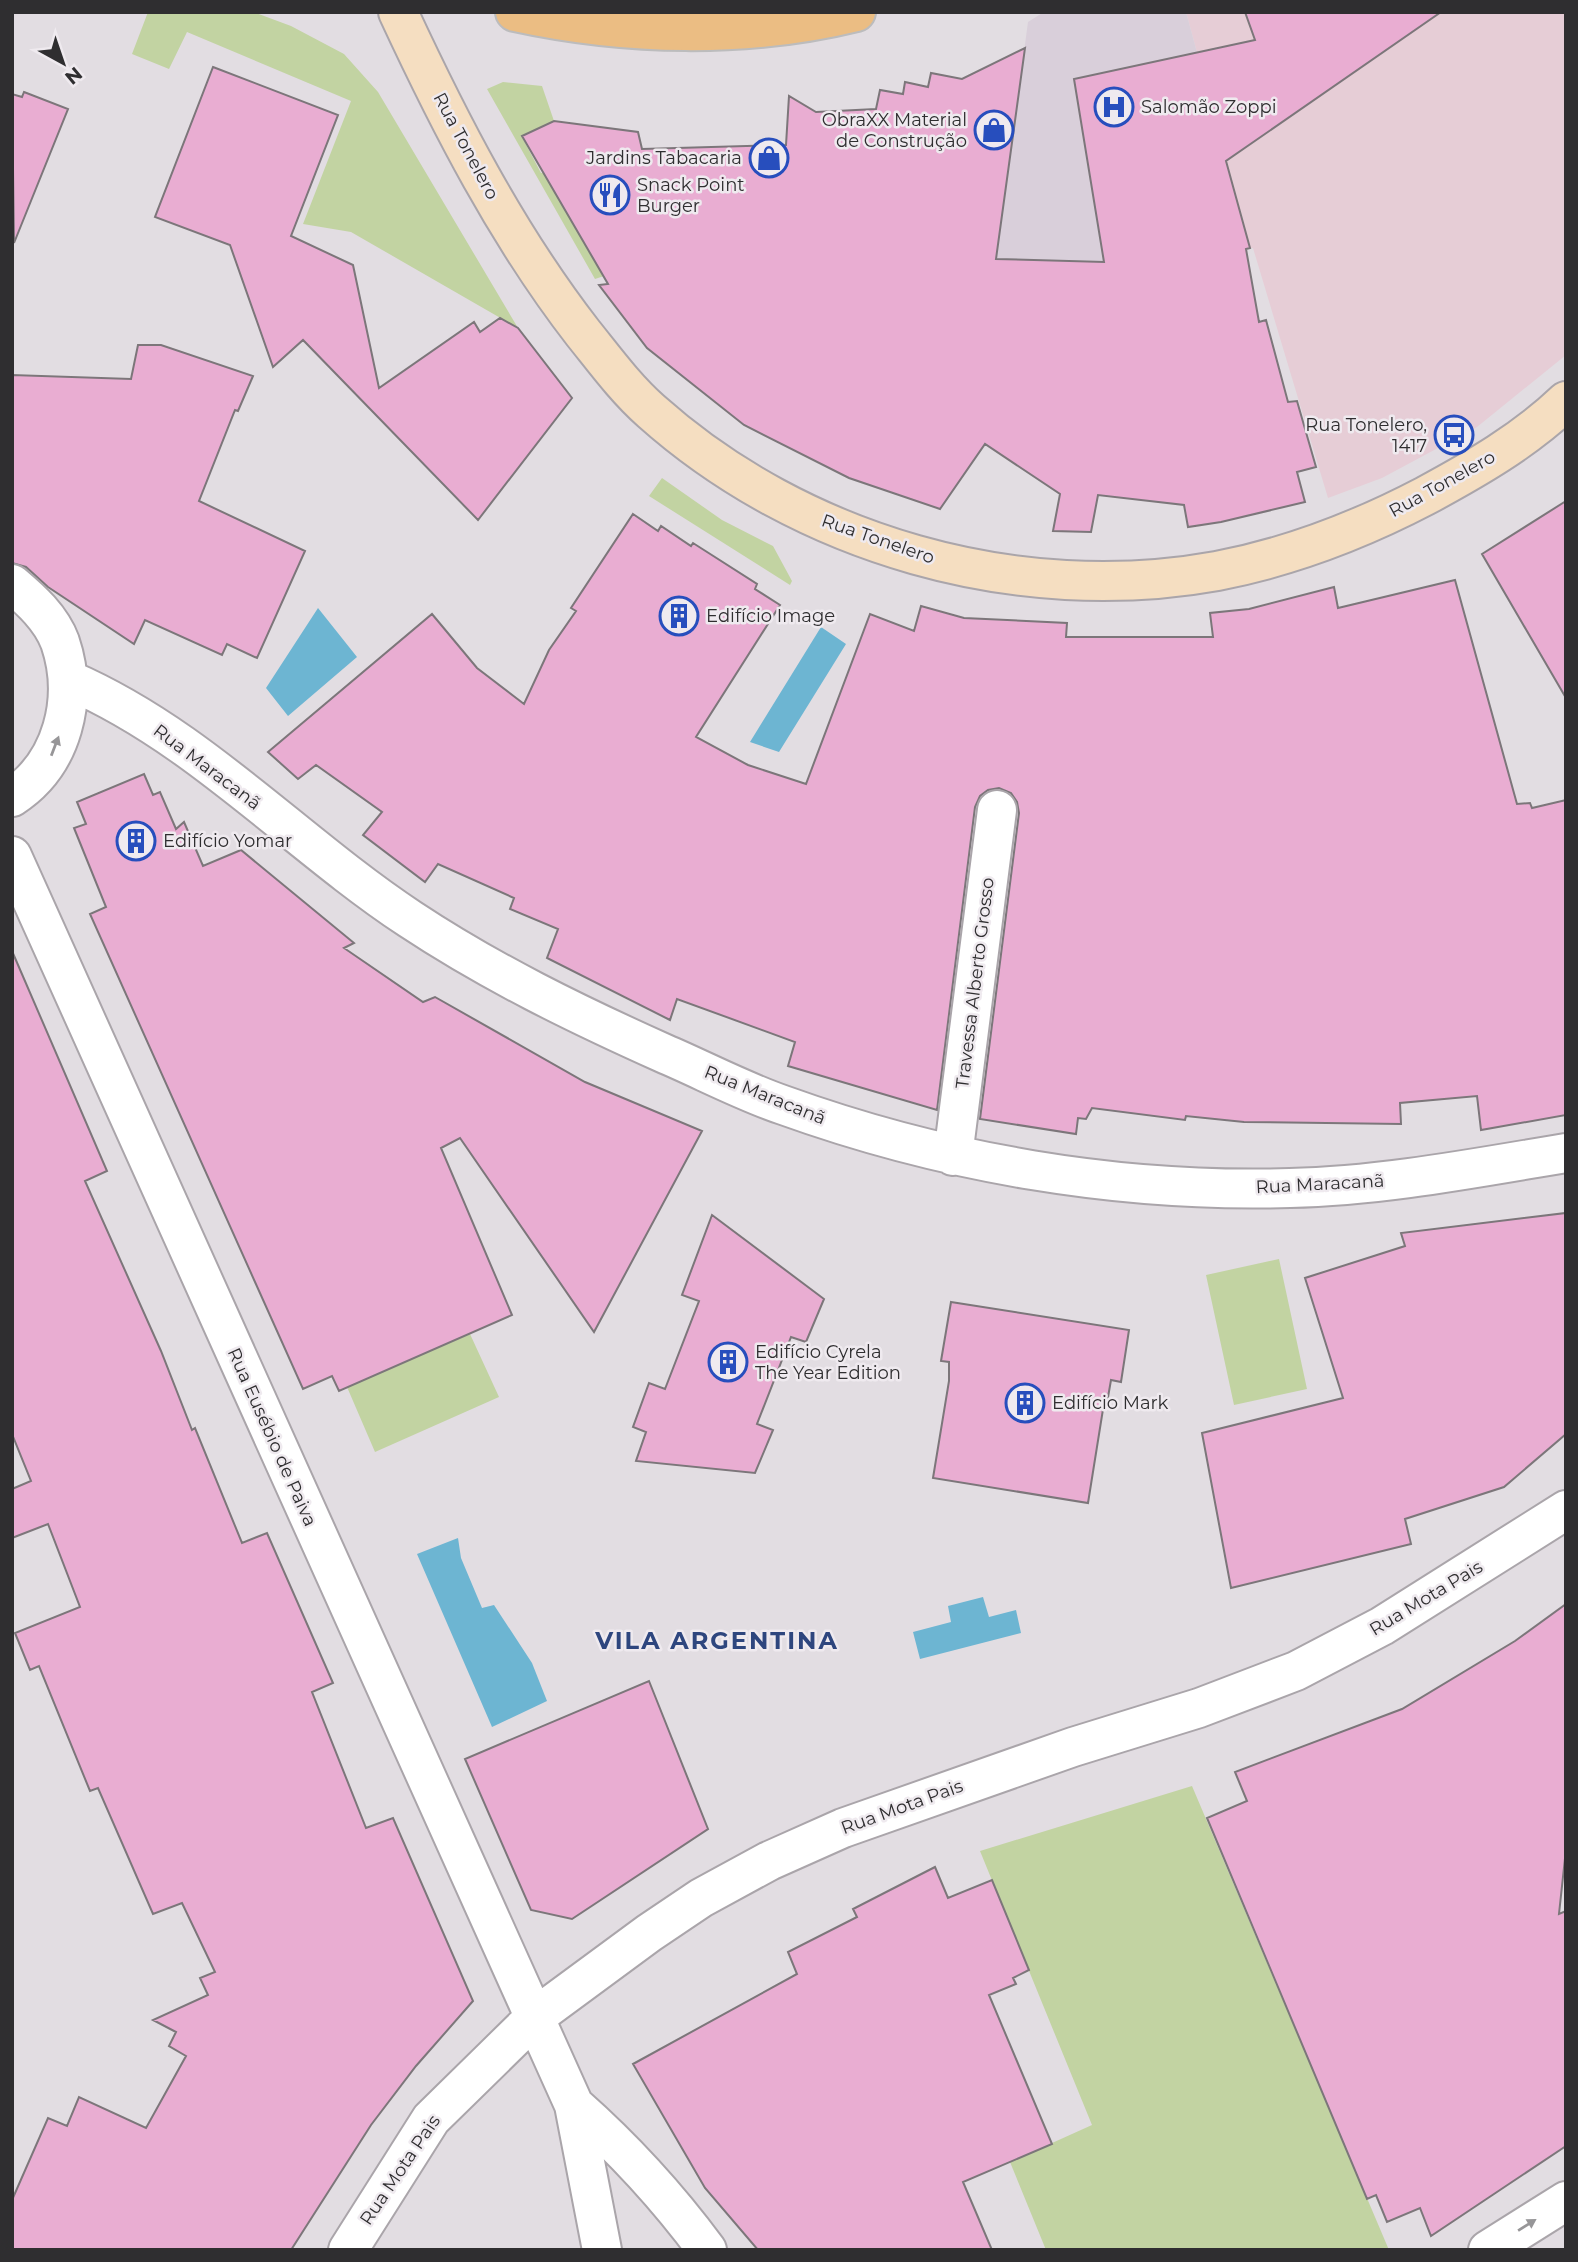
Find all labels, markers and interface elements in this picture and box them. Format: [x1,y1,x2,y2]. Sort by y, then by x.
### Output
north arrow [28,28,98,98]
text: N [60,62,87,89]
hospital icon: Salomão Zoppi [1093,86,1135,128]
street label: Rua Tonelero [429,89,503,203]
place label: Salomão Zoppi [1141,96,1277,118]
place label: ObraXX Material de Construção [822,109,967,152]
shop icon: ObraXX Material de Construção [973,109,1015,151]
shop icon: Jardins Tabacaria [748,137,790,179]
place label: Jardins Tabacaria [585,147,742,169]
restaurant icon: Snack Point Burger [589,174,631,216]
place label: Snack Point Burger [637,174,745,217]
place label: Rua Tonelero, 1417 [1305,414,1427,457]
bus stop icon: Rua Tonelero, 1417 [1433,414,1475,456]
street label: Rua Tonelero [1385,446,1499,522]
street label: Rua Tonelero [819,509,937,569]
building icon: Edifício Image [658,595,700,637]
place label: Edifício Image [706,605,835,627]
street label: Rua Maracanã [149,719,265,815]
one-way arrow [50,735,61,756]
building icon: Edifício Yomar [115,820,157,862]
place label: Edifício Yomar [163,830,292,852]
street label: Travessa Alberto Grosso [951,876,999,1090]
street label: Rua Maracanã [701,1061,829,1129]
street label: Rua Maracanã [1255,1170,1385,1198]
building icon: Edifício Cyrela The Year Edition [707,1341,749,1383]
place label: Edifício Cyrela The Year Edition [755,1341,901,1384]
street label: Rua Eusébio de Paiva [223,1344,321,1530]
building icon: Edifício Mark [1004,1382,1046,1424]
place label: Edifício Mark [1052,1392,1169,1414]
street label: Rua Mota Pais [1365,1555,1487,1640]
district label: VILA ARGENTINA [594,1626,839,1655]
street label: Rua Mota Pais [838,1775,966,1839]
street label: Rua Mota Pais [355,2111,445,2229]
one-way arrow [1517,2219,1537,2232]

